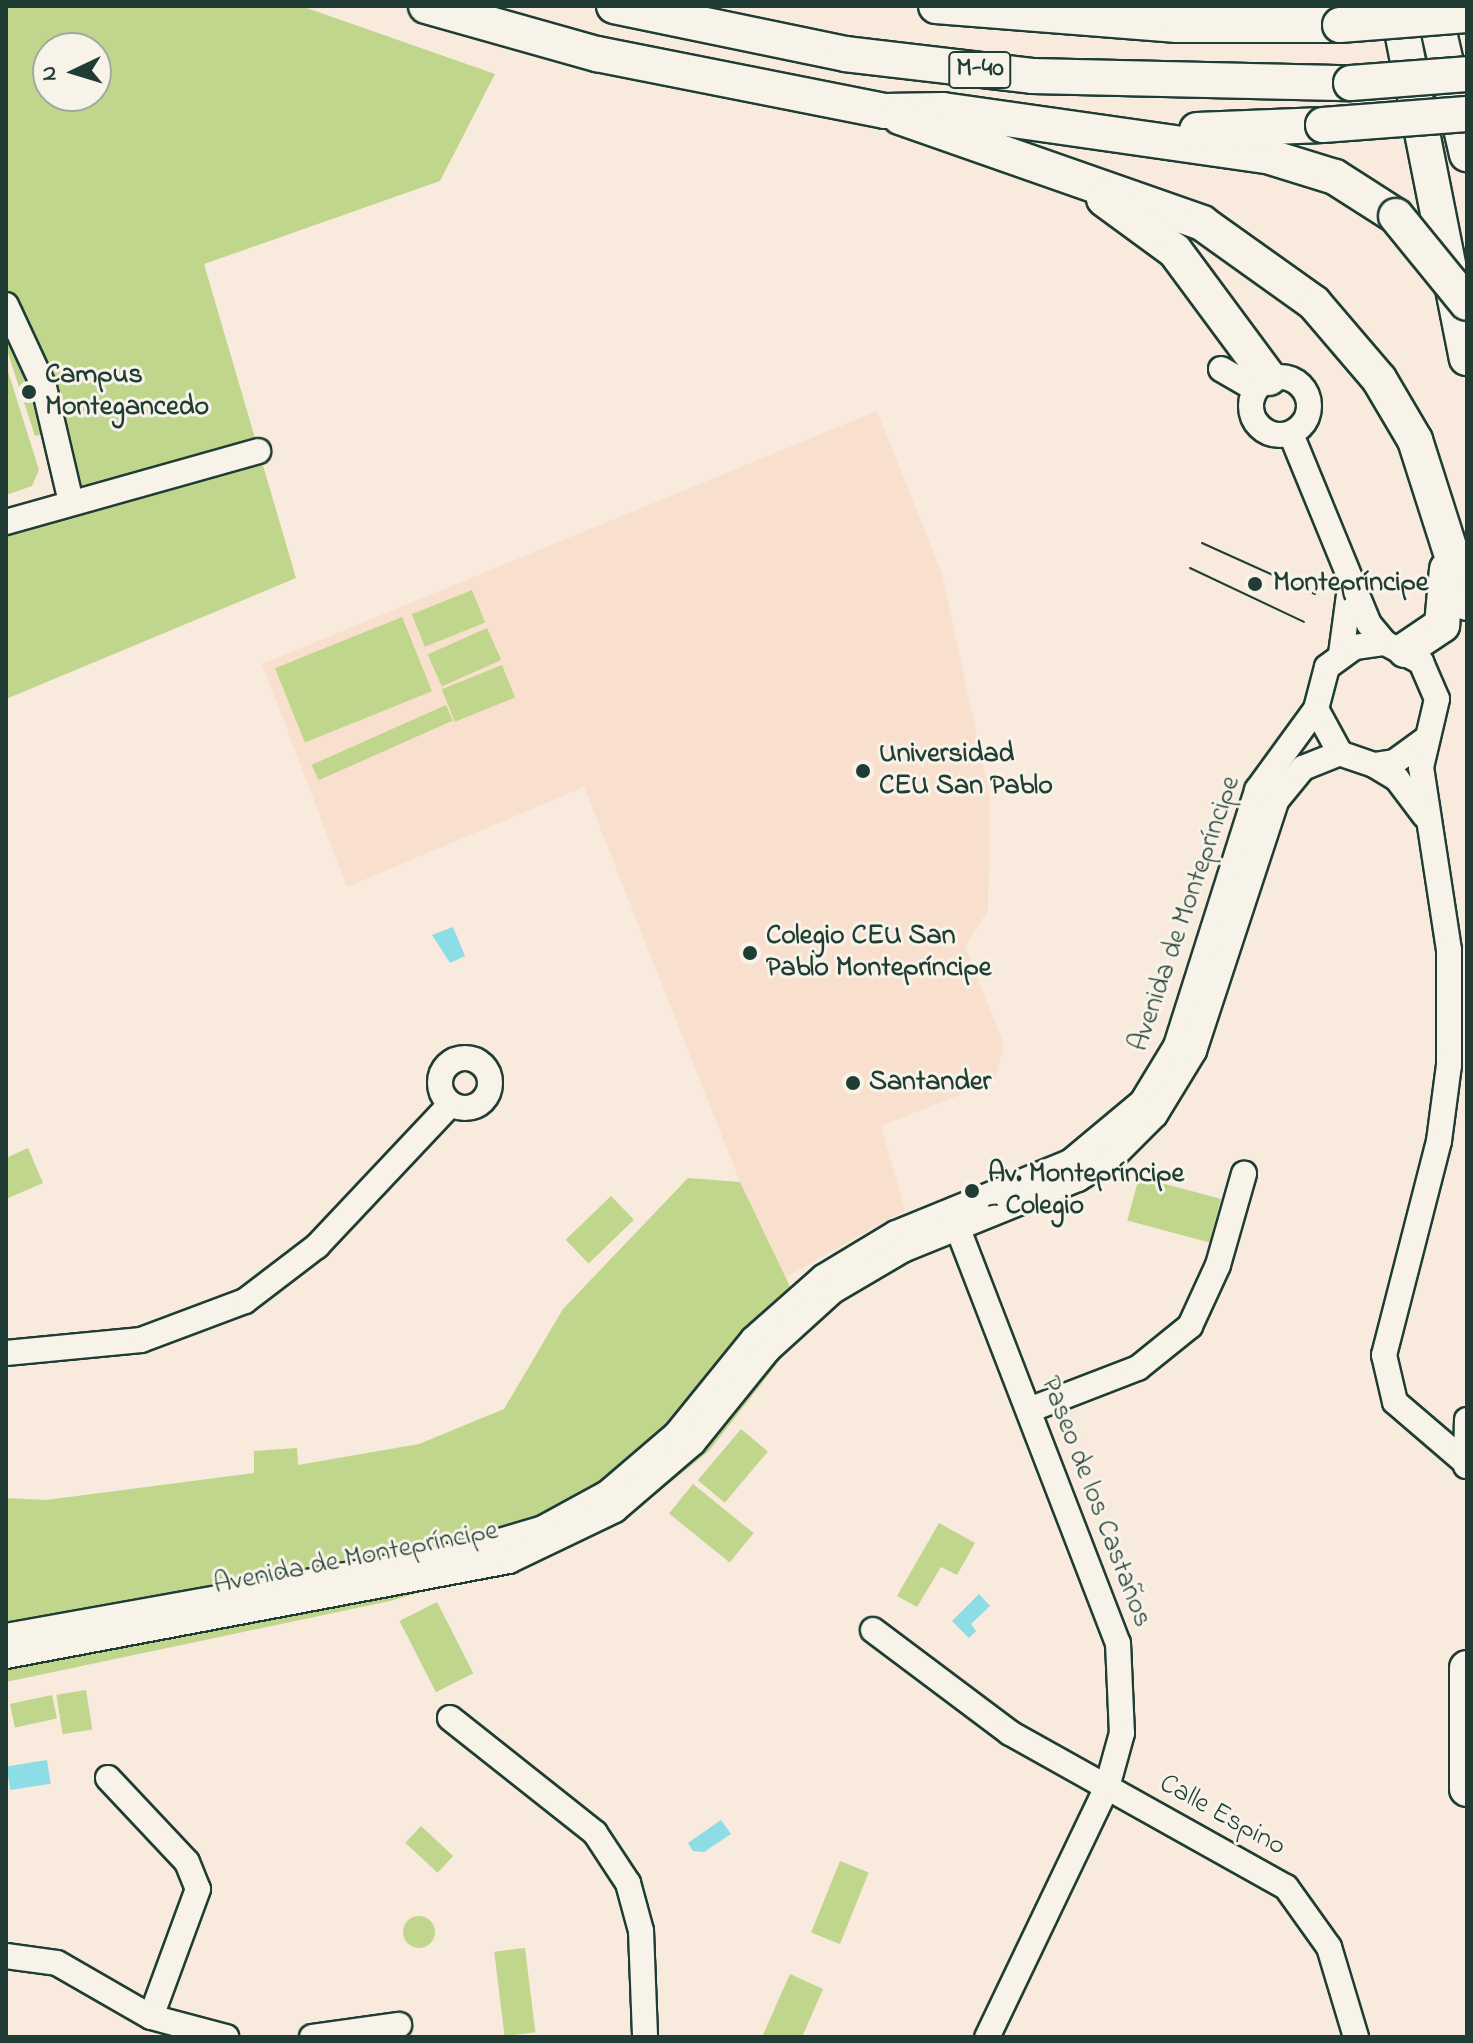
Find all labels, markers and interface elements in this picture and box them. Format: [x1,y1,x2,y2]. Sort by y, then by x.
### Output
north arrow [32,32,112,112]
road number: M-40 [948,48,1012,92]
text: N [34,65,67,82]
place label: Campus Montegancedo [45,359,209,425]
marker: Campus Montegancedo [20,383,38,401]
place label: Montepríncipe [1273,567,1428,601]
marker: Montepríncipe [1244,573,1266,595]
place label: Universidad CEU San Pablo [879,738,1053,804]
marker: Universidad CEU San Pablo [854,762,872,780]
street label: Avenida de Montepríncipe [1123,772,1249,1056]
place label: Colegio CEU San Pablo Montepríncipe [766,920,991,986]
marker: Colegio CEU San Pablo Montepríncipe [741,944,759,962]
place label: Santander [869,1066,991,1100]
marker: Santander [844,1074,862,1092]
place label: Av. Montepríncipe - Colegio [988,1158,1184,1224]
marker: Av. Montepríncipe - Colegio [963,1182,981,1200]
street label: Paseo de los Castaños [1032,1372,1158,1632]
street label: Avenida de Montepríncipe [211,1515,501,1603]
street label: Calle Espino [1153,1768,1291,1864]

